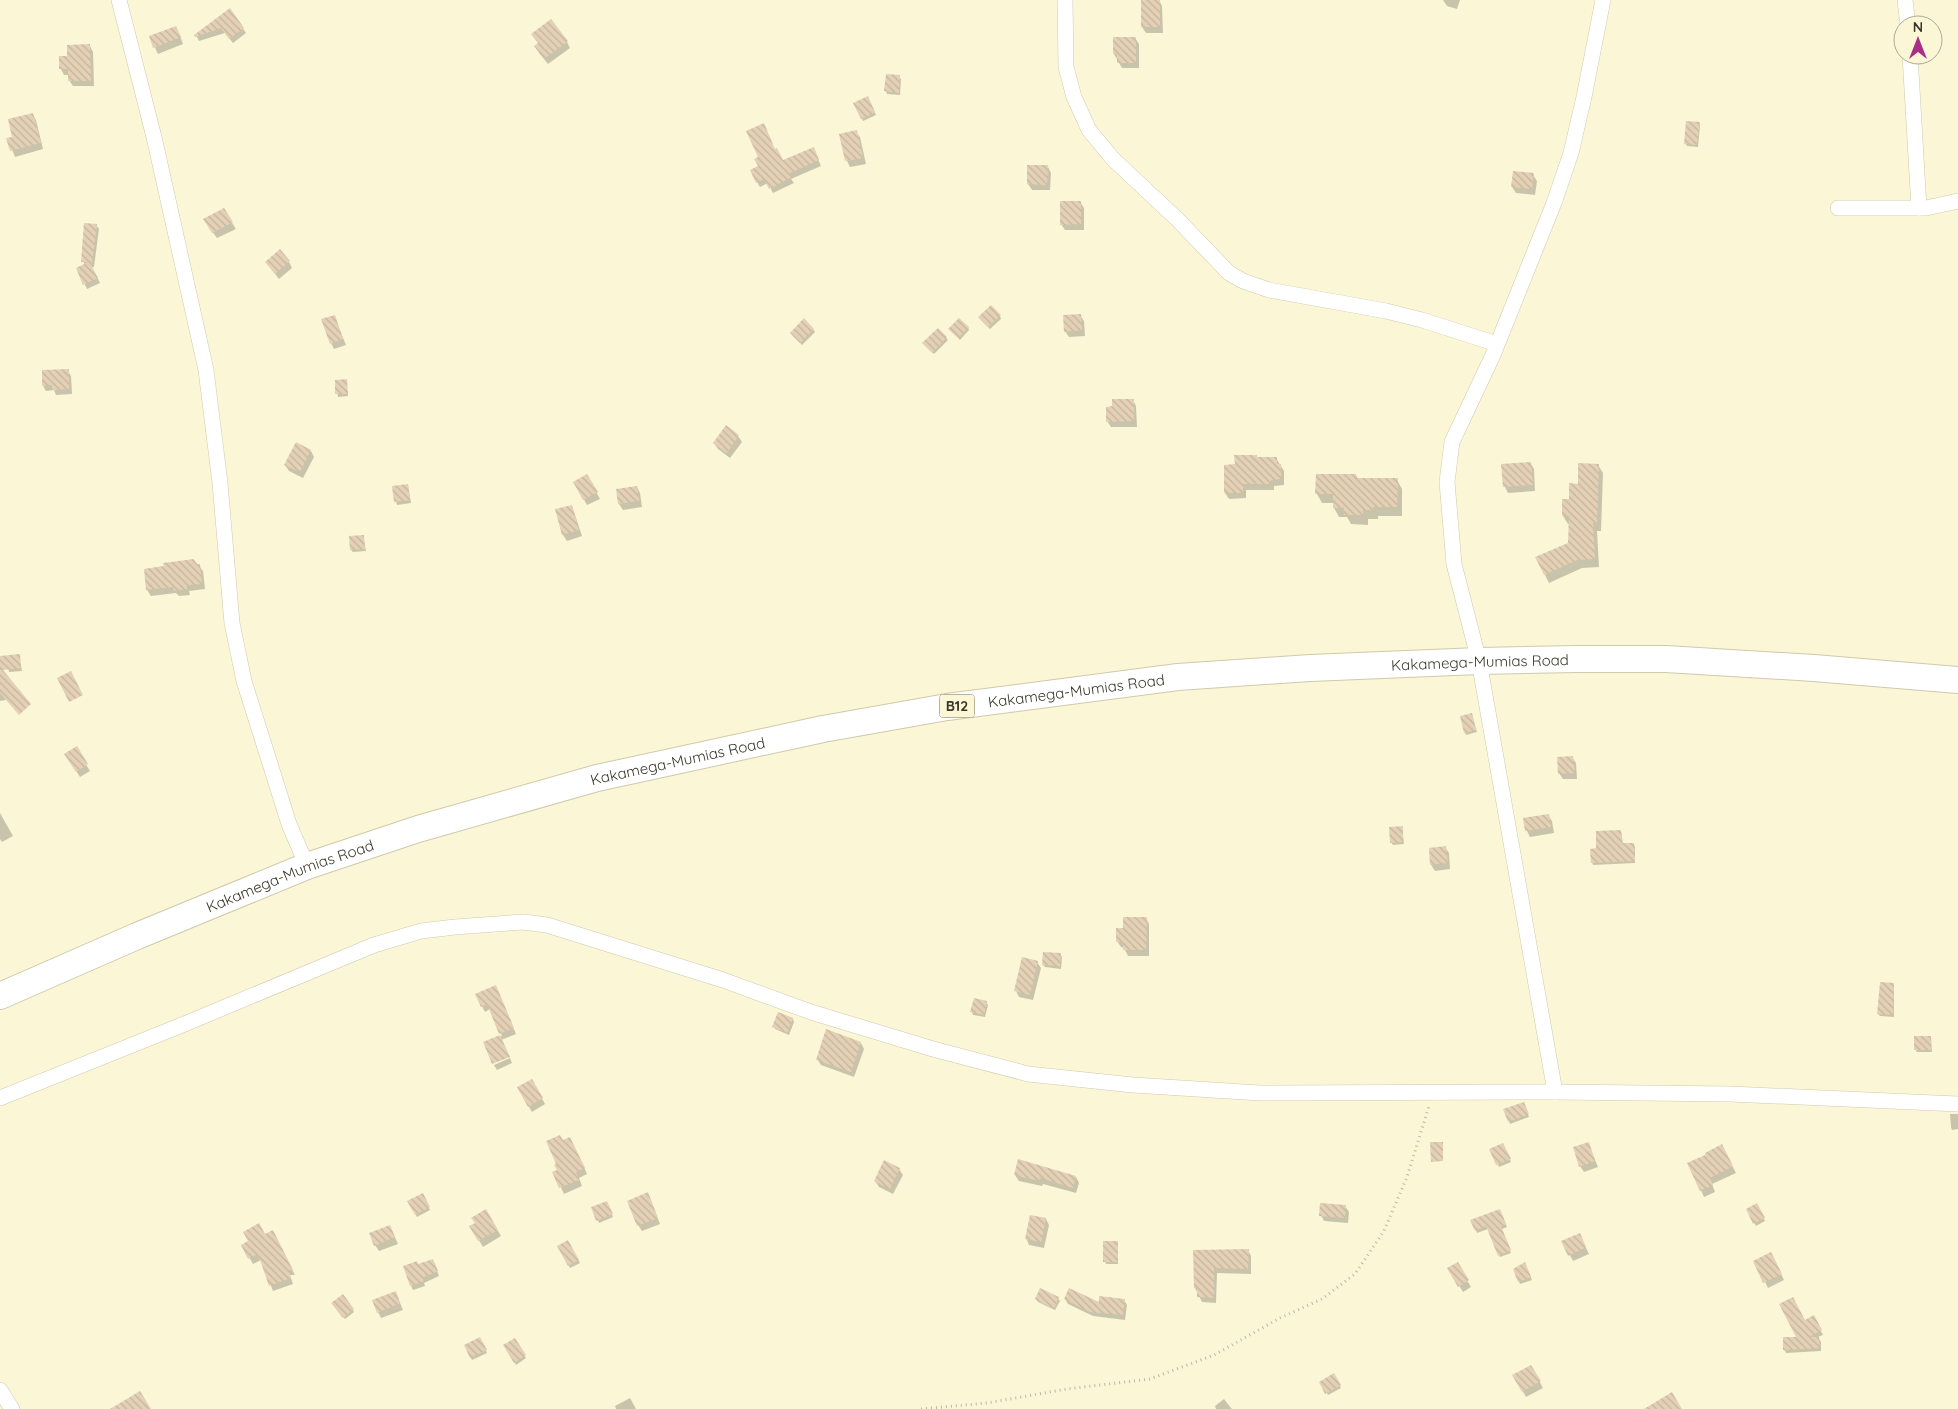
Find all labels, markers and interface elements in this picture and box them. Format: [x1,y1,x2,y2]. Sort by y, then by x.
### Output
north arrow [1893,15,1943,65]
text: N [1913,18,1923,36]
street label: Kakamega-Mumias Road [1391,650,1569,674]
street label: Kakamega-Mumias Road [987,669,1166,711]
road number: B12 [940,694,974,718]
street label: Kakamega-Mumias Road [588,732,767,789]
street label: Kakamega-Mumias Road [203,835,376,916]

